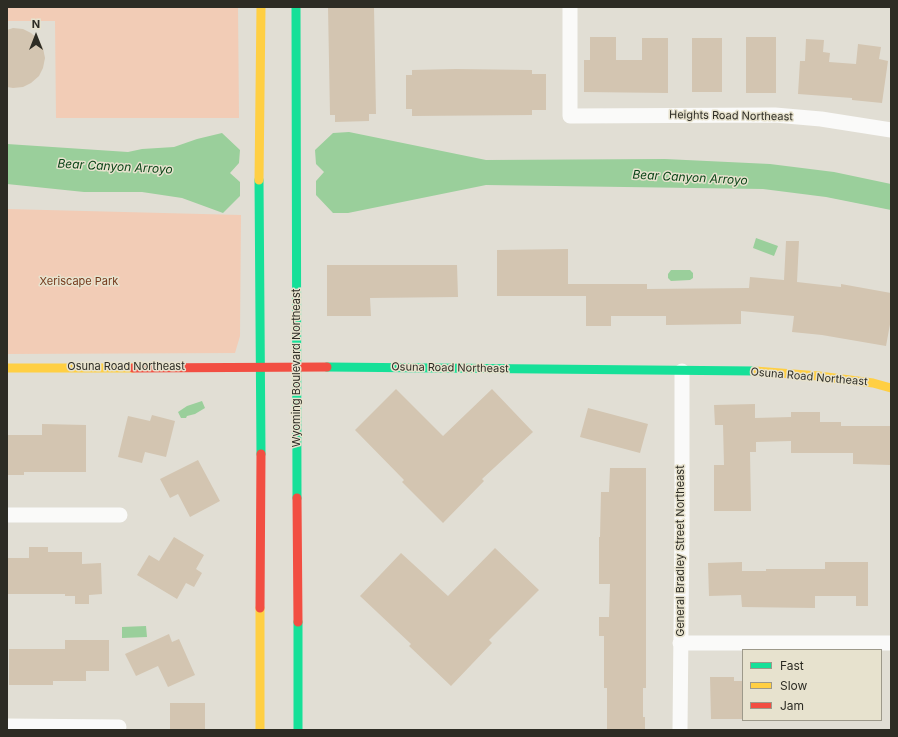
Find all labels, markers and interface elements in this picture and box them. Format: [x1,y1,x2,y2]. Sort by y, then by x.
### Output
north arrow [16,16,56,56]
text: N [32,17,40,31]
street label: Heights Road Northeast [669,108,793,124]
water label: Bear Canyon Arroyo [57,157,173,177]
water label: Bear Canyon Arroyo [632,168,748,188]
park label: Xeriscape Park [40,275,118,289]
street label: Wyoming Boulevard Northeast [290,289,304,447]
street label: Osuna Road Northeast [67,360,185,374]
street label: Osuna Road Northeast [391,360,509,376]
street label: Osuna Road Northeast [750,365,868,389]
street label: General Bradley Street Northeast [674,465,688,637]
legend [742,649,882,721]
text: Fast [780,658,804,673]
text: Slow [780,678,807,693]
text: Jam [780,698,804,713]

